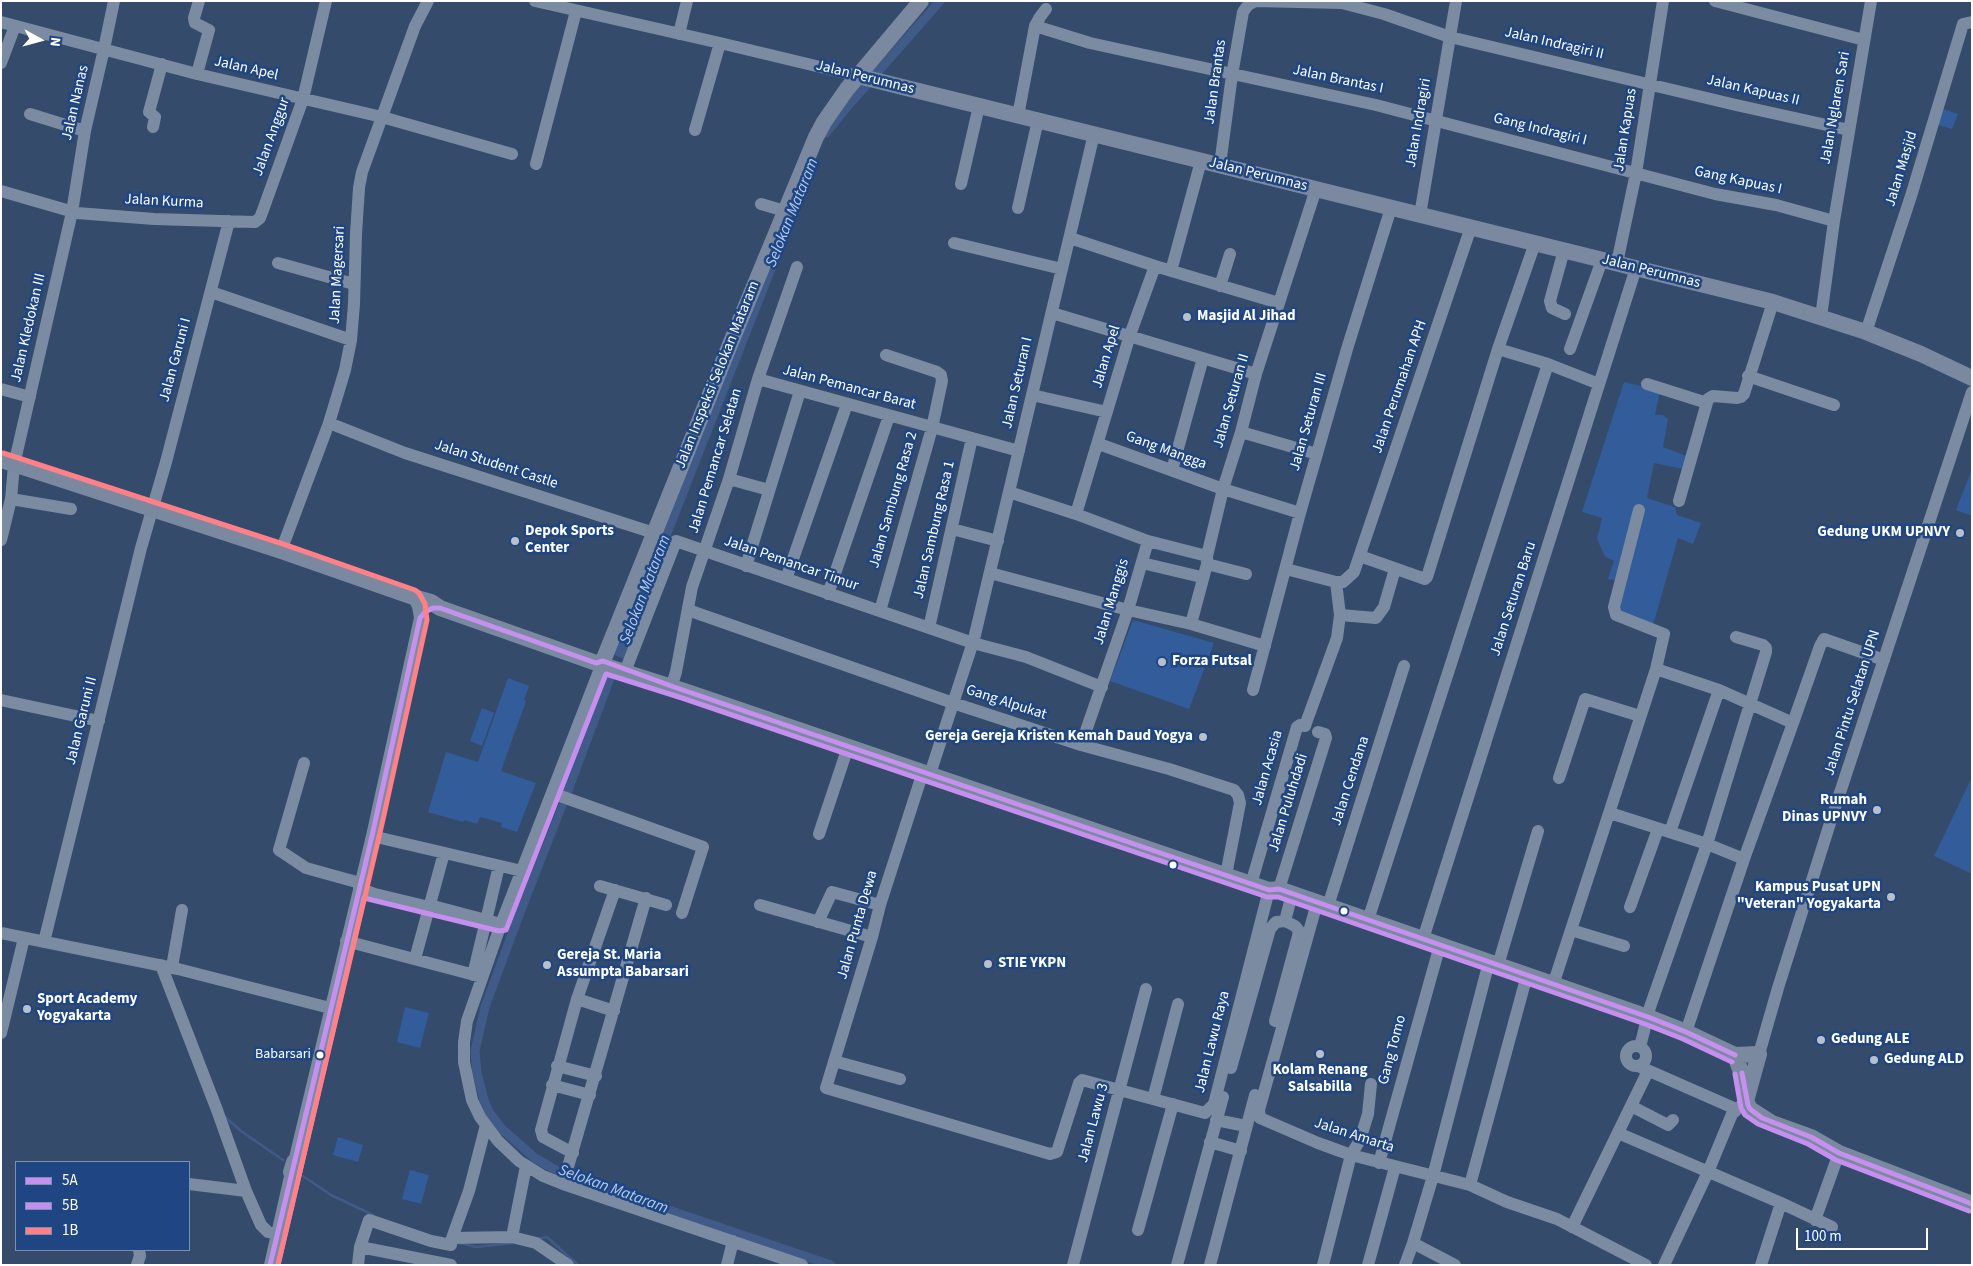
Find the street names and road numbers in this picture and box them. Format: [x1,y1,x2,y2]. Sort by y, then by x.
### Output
street label: Jalan Indragiri II [1503,24,1605,64]
street label: Jalan Brantas [1201,38,1231,126]
street label: Jalan Nglaren Sari [1817,50,1855,166]
street label: Jalan Apel [212,53,280,85]
street label: Jalan Perumnas [814,57,916,99]
street label: Jalan Brantas I [1291,62,1385,98]
street label: Jalan Nanas [59,64,93,142]
street label: Jalan Kapuas II [1705,72,1801,110]
street label: Jalan Indragiri [1402,77,1436,169]
street label: Jalan Kapuas [1611,87,1641,173]
street label: Jalan Anggur [249,95,295,179]
street label: Gang Indragiri I [1491,110,1589,150]
street label: Jalan Masjid [1882,129,1922,209]
street label: Jalan Perumnas [1207,154,1309,196]
street label: Gang Kapuas I [1693,163,1783,199]
street label: Jalan Kurma [124,191,204,213]
street label: Jalan Magersari [326,225,350,325]
street label: Jalan Perumnas [1600,251,1702,293]
street label: Jalan Kledokan III [8,272,50,384]
street label: Jalan Inspeksi Selokan Mataram [672,279,764,471]
street label: Jalan Garuni I [156,316,196,404]
street label: Jalan Perumahan APH [1369,318,1431,456]
street label: Jalan Apel [1089,323,1125,391]
street label: Jalan Seturan I [999,335,1037,431]
street label: Jalan Seturan II [1210,352,1254,450]
street label: Jalan Pemancar Barat [780,362,918,414]
street label: Jalan Seturan III [1286,371,1332,473]
street label: Jalan Pemancar Selatan [685,386,747,536]
street label: Gang Mangga [1123,428,1209,474]
street label: Jalan Sambung Rasa 2 [866,430,922,570]
street label: Jalan Student Castle [432,437,560,493]
street label: Jalan Sambung Rasa 1 [910,459,960,601]
street label: Jalan Pemancar Timur [721,533,861,595]
street label: Jalan Seturan Baru [1487,540,1541,658]
street label: Jalan Manggis [1090,557,1134,647]
street label: Jalan Pintu Selatan UPN [1821,628,1885,778]
street label: Jalan Garuni II [62,675,102,767]
street label: Gang Alpukat [963,682,1049,724]
street label: Jalan Acasia [1249,728,1287,808]
street label: Jalan Cendana [1328,734,1374,828]
street label: Jalan Puluhdadi [1265,752,1313,854]
street label: Jalan Punta Dewa [834,868,882,982]
street label: Jalan Lawu Raya [1192,989,1234,1095]
street label: Gang Tomo [1375,1013,1411,1087]
street label: Jalan Lawu 3 [1075,1081,1113,1165]
street label: Jalan Amarta [1312,1115,1396,1157]

